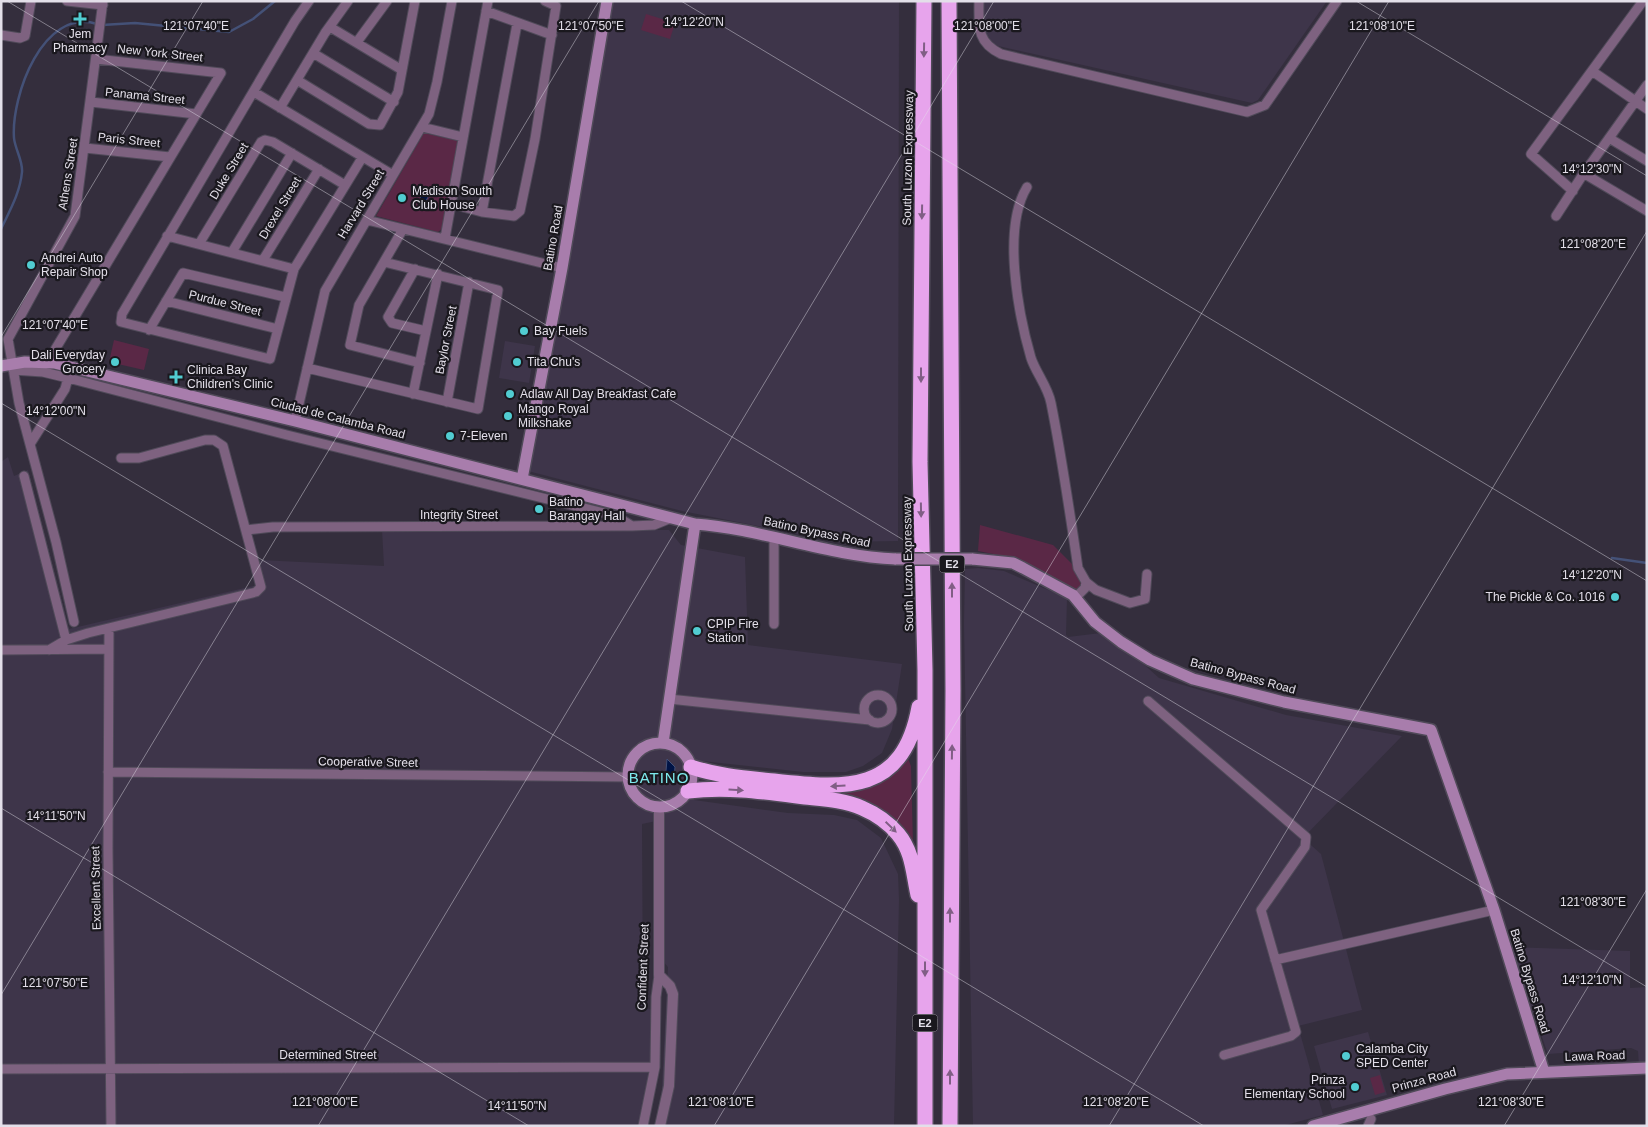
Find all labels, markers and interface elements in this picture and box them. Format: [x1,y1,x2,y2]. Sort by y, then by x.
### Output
marker: Jem Pharmacy [74,13,86,25]
text: 14°12'20"N [664,15,724,29]
text: 121°07'40"E [163,19,229,33]
text: 121°07'50"E [558,19,624,33]
text: 121°08'00"E [954,19,1020,33]
text: 121°08'10"E [1349,19,1415,33]
place label: Jem Pharmacy [53,27,107,55]
street label: New York Street [116,42,204,65]
one-way arrow [920,42,928,58]
street label: Panama Street [104,85,186,107]
street label: South Luzon Expressway [900,90,916,226]
street label: Paris Street [97,130,162,150]
street label: Athens Street [55,136,81,211]
street label: Duke Street [207,140,252,202]
text: 14°12'30"N [1562,162,1622,176]
street label: Harvard Street [335,166,387,241]
street label: Drexel Street [256,174,304,242]
place label: Madison South Club House [412,184,492,212]
marker: Madison South Club House [396,192,408,204]
street label: Batino Road [540,204,566,272]
one-way arrow [918,205,926,221]
text: 121°08'20"E [1560,237,1626,251]
place label: Andrei Auto Repair Shop [41,251,108,279]
marker: Andrei Auto Repair Shop [25,259,37,271]
street label: Purdue Street [187,287,263,319]
street label: Baylor Street [433,304,460,375]
text: 121°07'40"E [22,318,88,332]
place label: Bay Fuels [534,324,587,338]
marker: Bay Fuels [518,325,530,337]
place label: Dali Everyday Grocery [31,348,105,376]
place label: Tita Chu's [527,355,580,369]
marker: Dali Everyday Grocery [109,356,121,368]
marker: Tita Chu's [511,356,523,368]
place label: Clinica Bay Children's Clinic [187,363,273,391]
one-way arrow [917,367,925,383]
marker: Clinica Bay Children's Clinic [169,370,183,384]
place label: Adlaw All Day Breakfast Cafe [520,387,676,401]
marker: Adlaw All Day Breakfast Cafe [504,388,516,400]
street label: Ciudad de Calamba Road [269,395,407,441]
place label: Mango Royal Milkshake [518,402,589,430]
text: 14°12'00"N [26,404,86,418]
marker: Mango Royal Milkshake [502,410,514,422]
place label: 7-Eleven [460,429,507,443]
marker: 7-Eleven [444,430,456,442]
place label: Batino Barangay Hall [549,495,624,523]
street label: South Luzon Expressway [900,496,916,632]
marker: Batino Barangay Hall [533,503,545,515]
one-way arrow [918,503,926,519]
street label: Integrity Street [420,508,499,522]
street label: Batino Bypass Road [762,514,872,550]
road number: E2 [940,556,964,572]
text: 14°12'20"N [1562,568,1622,582]
one-way arrow [948,581,956,597]
place label: The Pickle & Co. 1016 [1486,590,1605,604]
marker: The Pickle & Co. 1016 [1609,591,1621,603]
place label: CPIP Fire Station [707,617,759,645]
marker: CPIP Fire Station [691,625,703,637]
street label: Batino Bypass Road [1189,655,1297,697]
one-way arrow [948,744,956,760]
street label: Cooperative Street [318,754,419,770]
district label: BATINO [629,769,689,786]
one-way arrow [830,782,846,790]
one-way arrow [728,786,744,794]
text: 14°11'50"N [26,809,86,823]
one-way arrow [885,821,897,833]
street label: Excellent Street [88,845,104,930]
text: 121°08'30"E [1560,895,1626,909]
one-way arrow [946,906,954,922]
street label: Confident Street [634,923,652,1011]
street label: Batino Bypass Road [1507,927,1553,1035]
one-way arrow [921,961,929,977]
text: 14°12'10"N [1562,973,1622,987]
text: 121°07'50"E [22,976,88,990]
road number: E2 [912,1014,938,1032]
place label: Calamba City SPED Center [1356,1042,1428,1070]
street label: Determined Street [279,1048,377,1062]
street label: Lawa Road [1564,1048,1626,1064]
marker: Calamba City SPED Center [1340,1050,1352,1062]
street label: Prinza Road [1390,1065,1458,1095]
one-way arrow [946,1069,954,1085]
place label: Prinza Elementary School [1244,1073,1345,1101]
marker: Prinza Elementary School [1349,1081,1361,1093]
text: 121°08'00"E [292,1095,358,1109]
text: 121°08'10"E [688,1095,754,1109]
text: 121°08'20"E [1083,1095,1149,1109]
text: 121°08'30"E [1478,1095,1544,1109]
text: 14°11'50"N [487,1099,547,1113]

